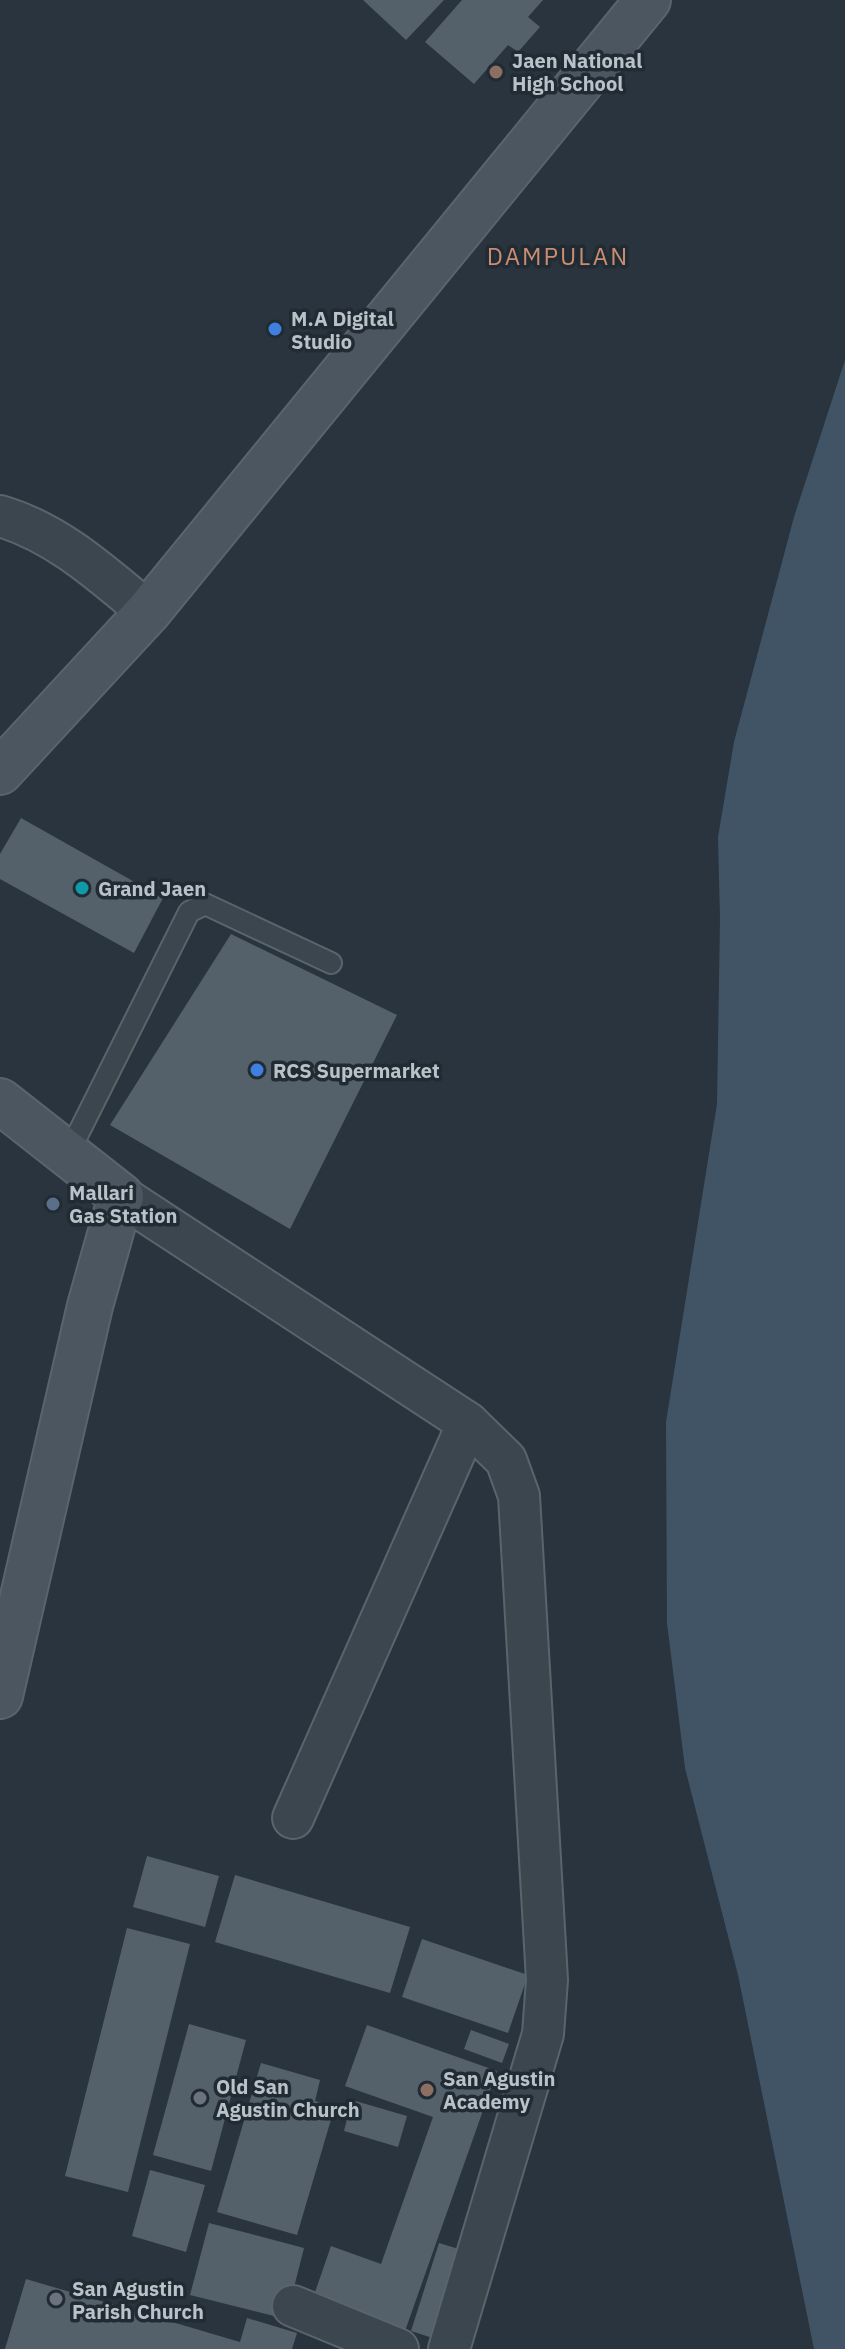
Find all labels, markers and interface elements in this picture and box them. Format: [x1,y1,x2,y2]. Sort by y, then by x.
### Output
place label: Jaen National High School [512,47,642,97]
marker: Jaen National High School [487,63,505,81]
district label: DAMPULAN [487,240,629,272]
place label: M.A Digital Studio [291,305,394,355]
marker: M.A Digital Studio [266,320,284,338]
place label: Grand Jaen [98,875,206,902]
marker: Grand Jaen [73,879,91,897]
place label: RCS Supermarket [273,1057,440,1084]
marker: RCS Supermarket [248,1061,266,1079]
place label: Mallari Gas Station [69,1179,177,1229]
marker: Mallari Gas Station [44,1195,62,1213]
place label: San Agustin Academy [443,2065,555,2115]
place label: Old San Agustin Church [216,2073,360,2123]
marker: San Agustin Academy [418,2081,436,2099]
marker: Old San Agustin Church [191,2089,209,2107]
place label: San Agustin Parish Church [72,2275,204,2325]
marker: San Agustin Parish Church [47,2290,65,2308]

